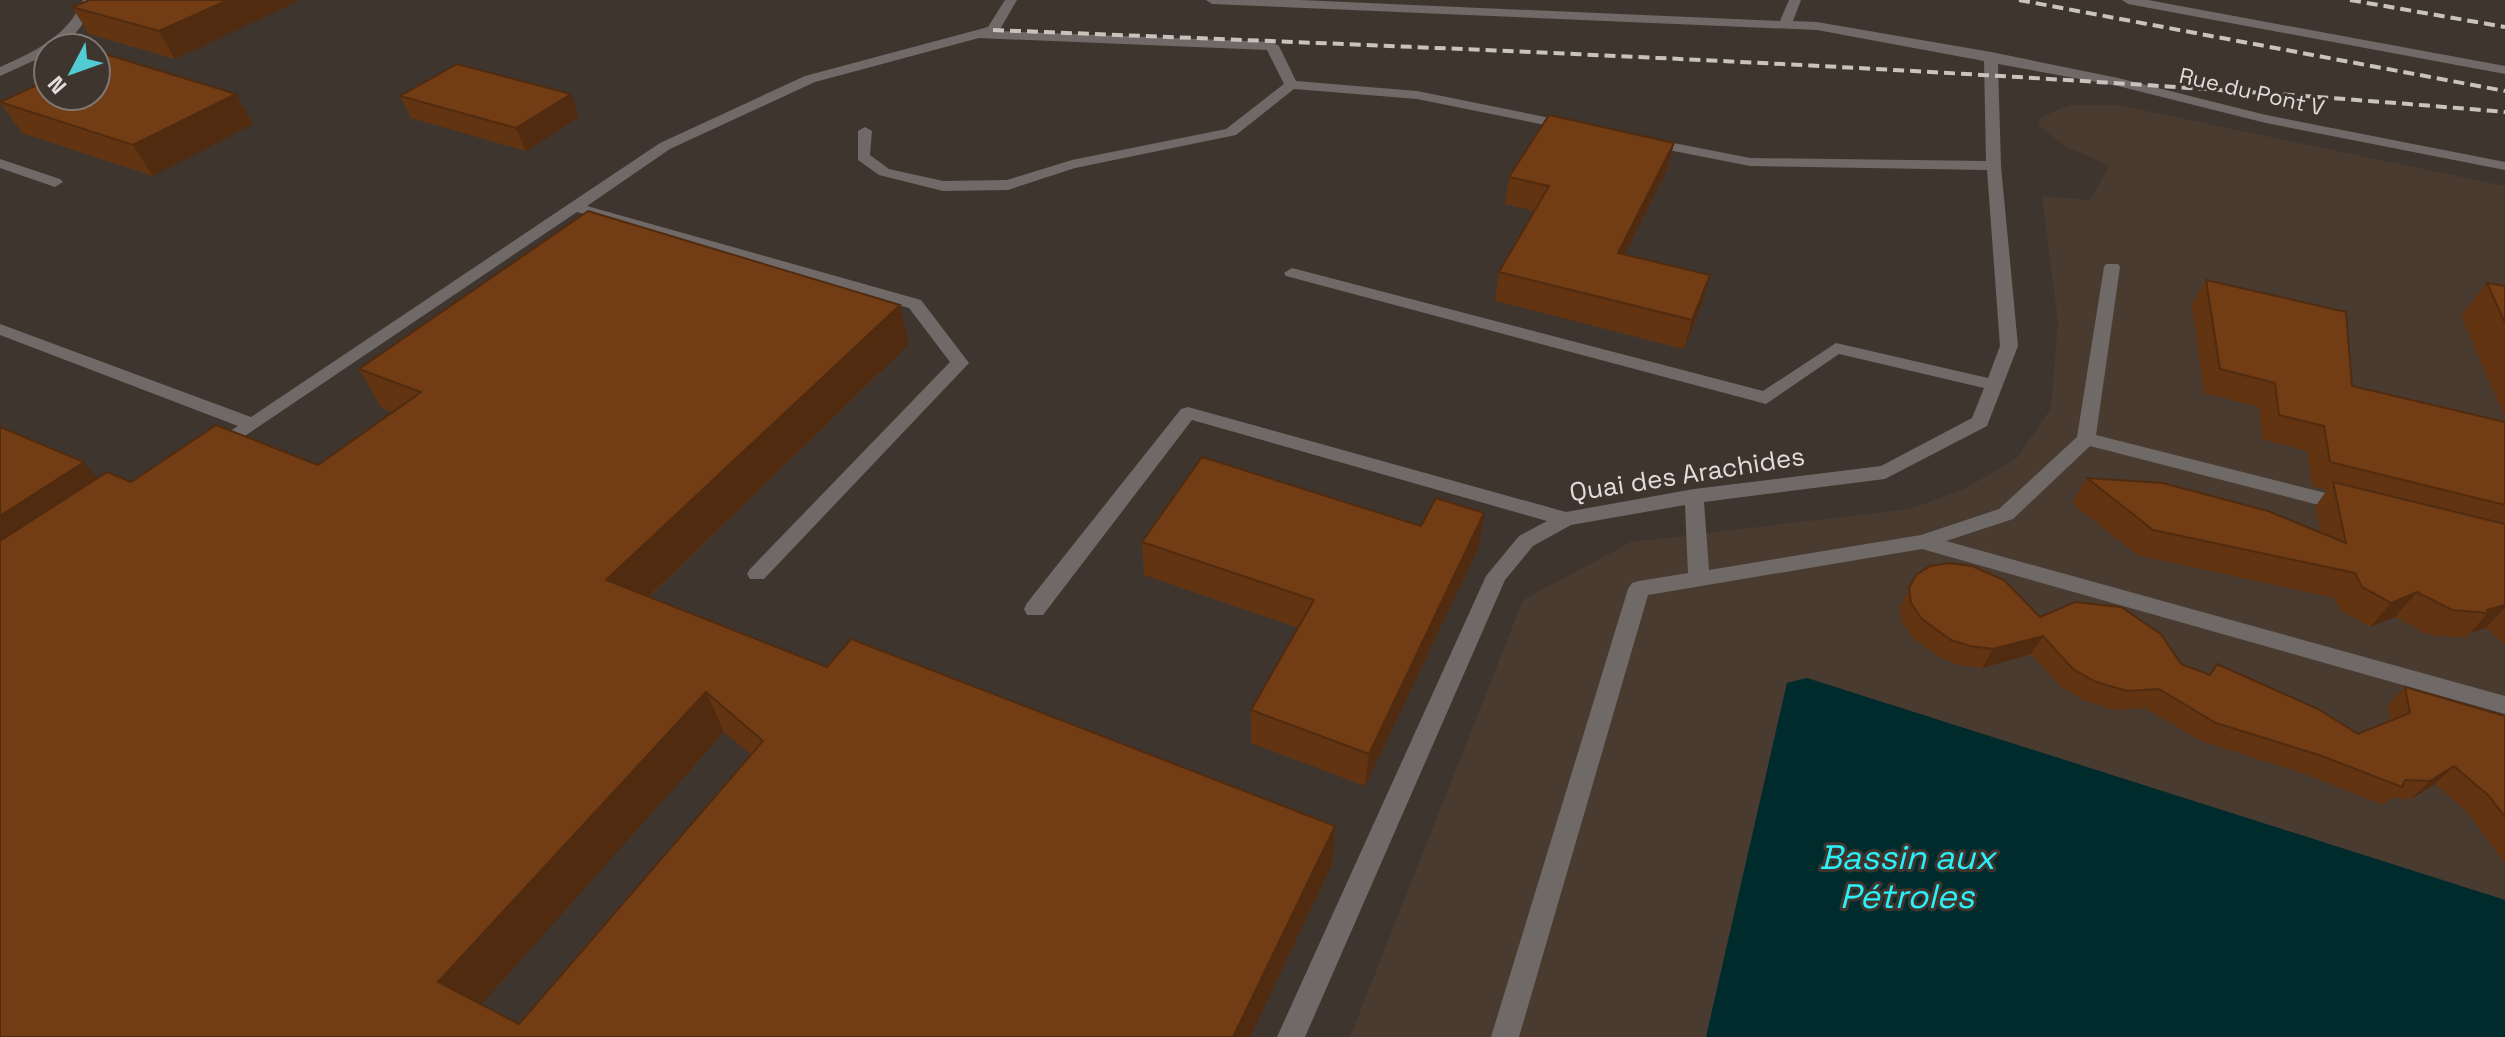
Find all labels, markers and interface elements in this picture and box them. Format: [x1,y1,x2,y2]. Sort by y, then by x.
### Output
north arrow [32,32,112,112]
street label: Rue du Pont V [2177,61,2328,121]
text: N [42,70,72,100]
street label: Quai des Arachides [1567,439,1807,509]
water label: Bassin aux Pétroles [1819,836,1998,918]

